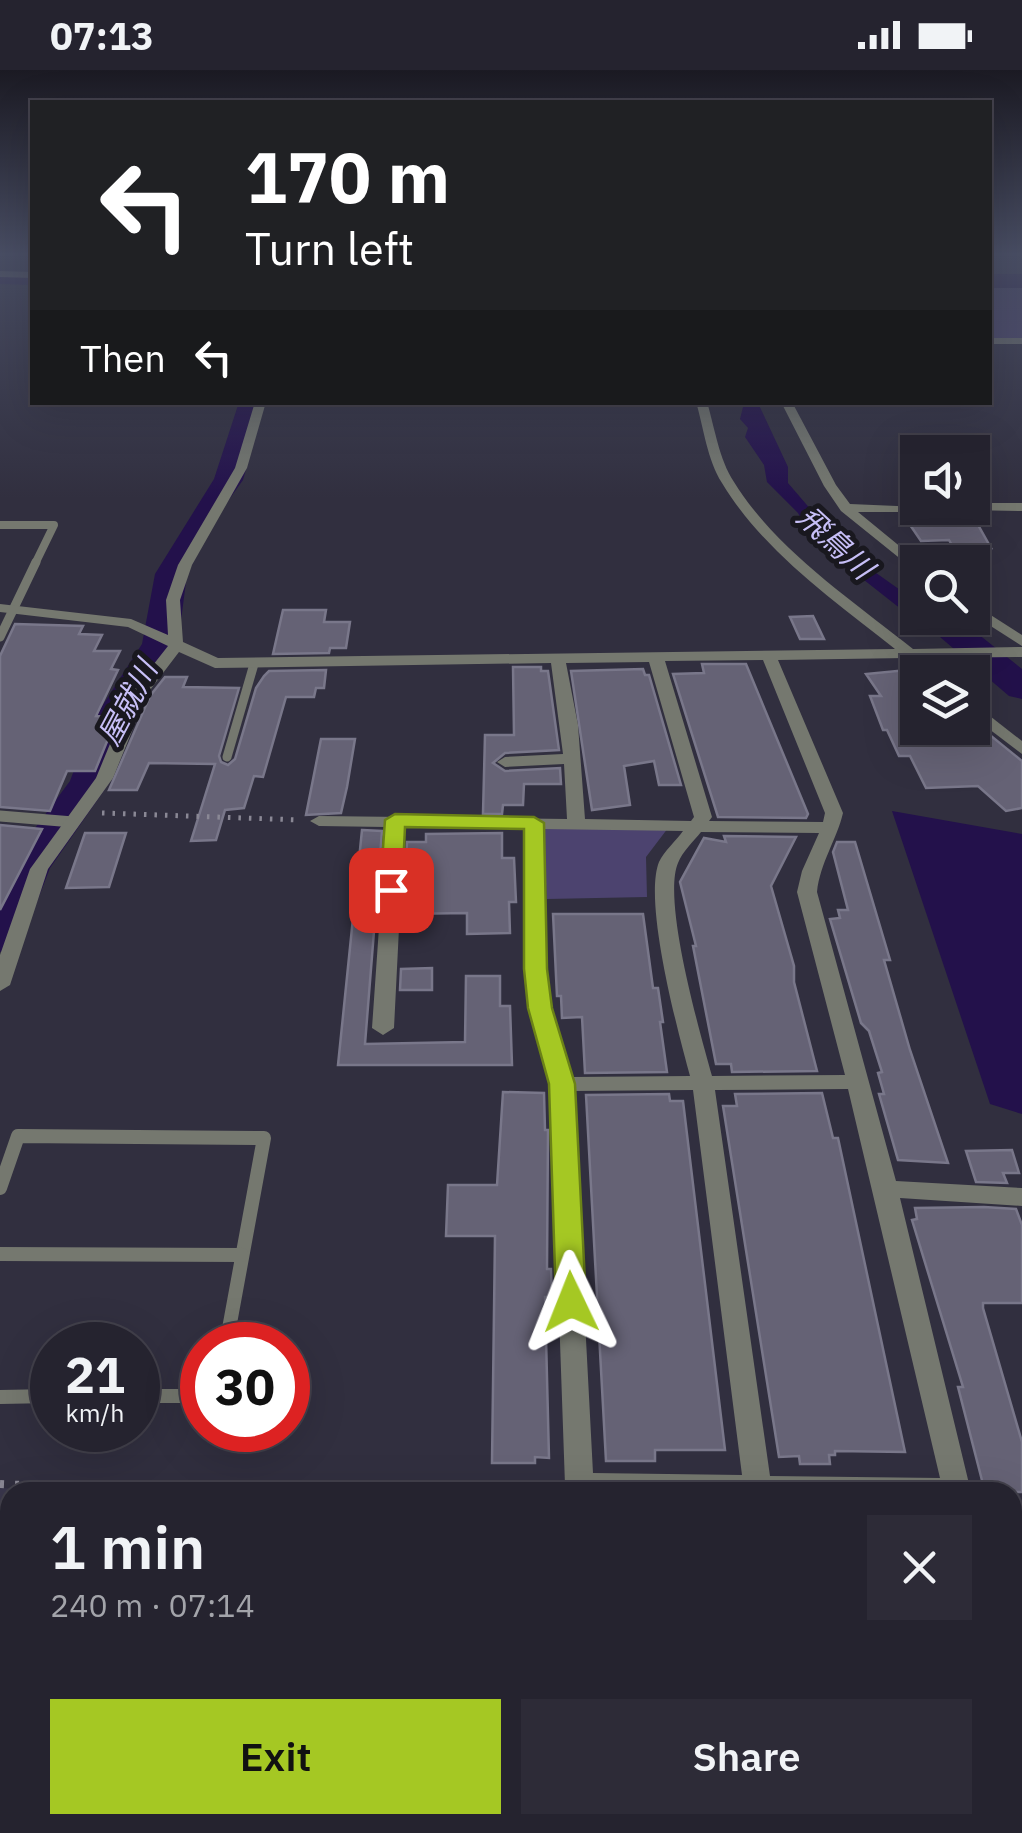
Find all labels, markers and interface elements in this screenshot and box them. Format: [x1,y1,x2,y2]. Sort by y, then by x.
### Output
text: 07:13 [50,11,154,60]
text: 170 m [245,131,450,222]
icon: left [80,140,210,270]
text: Turn left [245,219,414,277]
icon: left [186,330,241,385]
text: Then [80,333,166,382]
map controls [900,435,990,745]
button: sound [900,435,990,525]
water label: 飛鳥川 [790,497,884,589]
button: search [900,545,990,635]
water label: 屋就川 [88,651,166,751]
button: layers [900,655,990,745]
pin [349,848,434,933]
icon: arrive [364,863,419,918]
position arrow [519,1250,623,1354]
speed limit sign: 30 [180,1322,310,1452]
text: 21 [65,1342,125,1407]
text: km/h [66,1396,124,1429]
text: 1 min [50,1507,205,1586]
button: close [867,1515,972,1620]
text: 240 m · 07:14 [50,1584,255,1626]
button: Exit [50,1699,501,1814]
button: Share [521,1699,972,1814]

